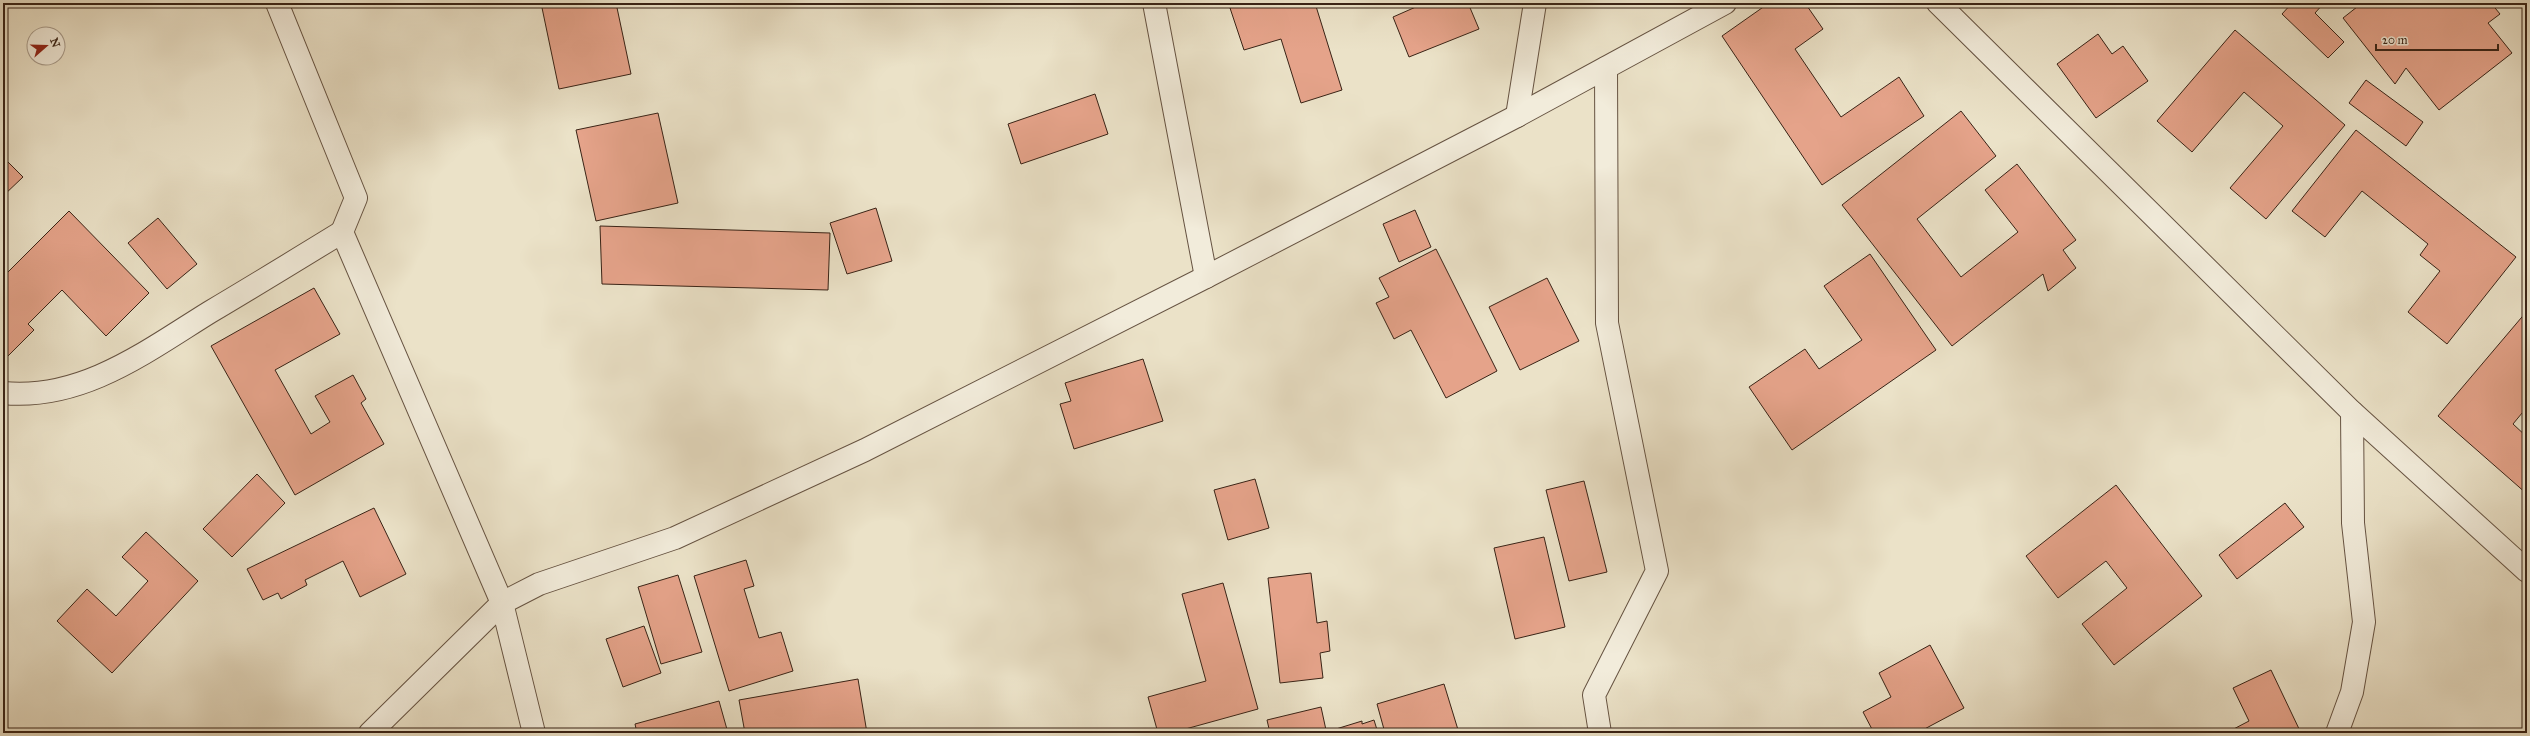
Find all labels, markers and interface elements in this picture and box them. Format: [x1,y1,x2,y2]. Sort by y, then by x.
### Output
north arrow [26,26,66,66]
scale bar [2376,26,2498,52]
text: 20 m [2382,33,2408,47]
text: N [47,36,63,50]

